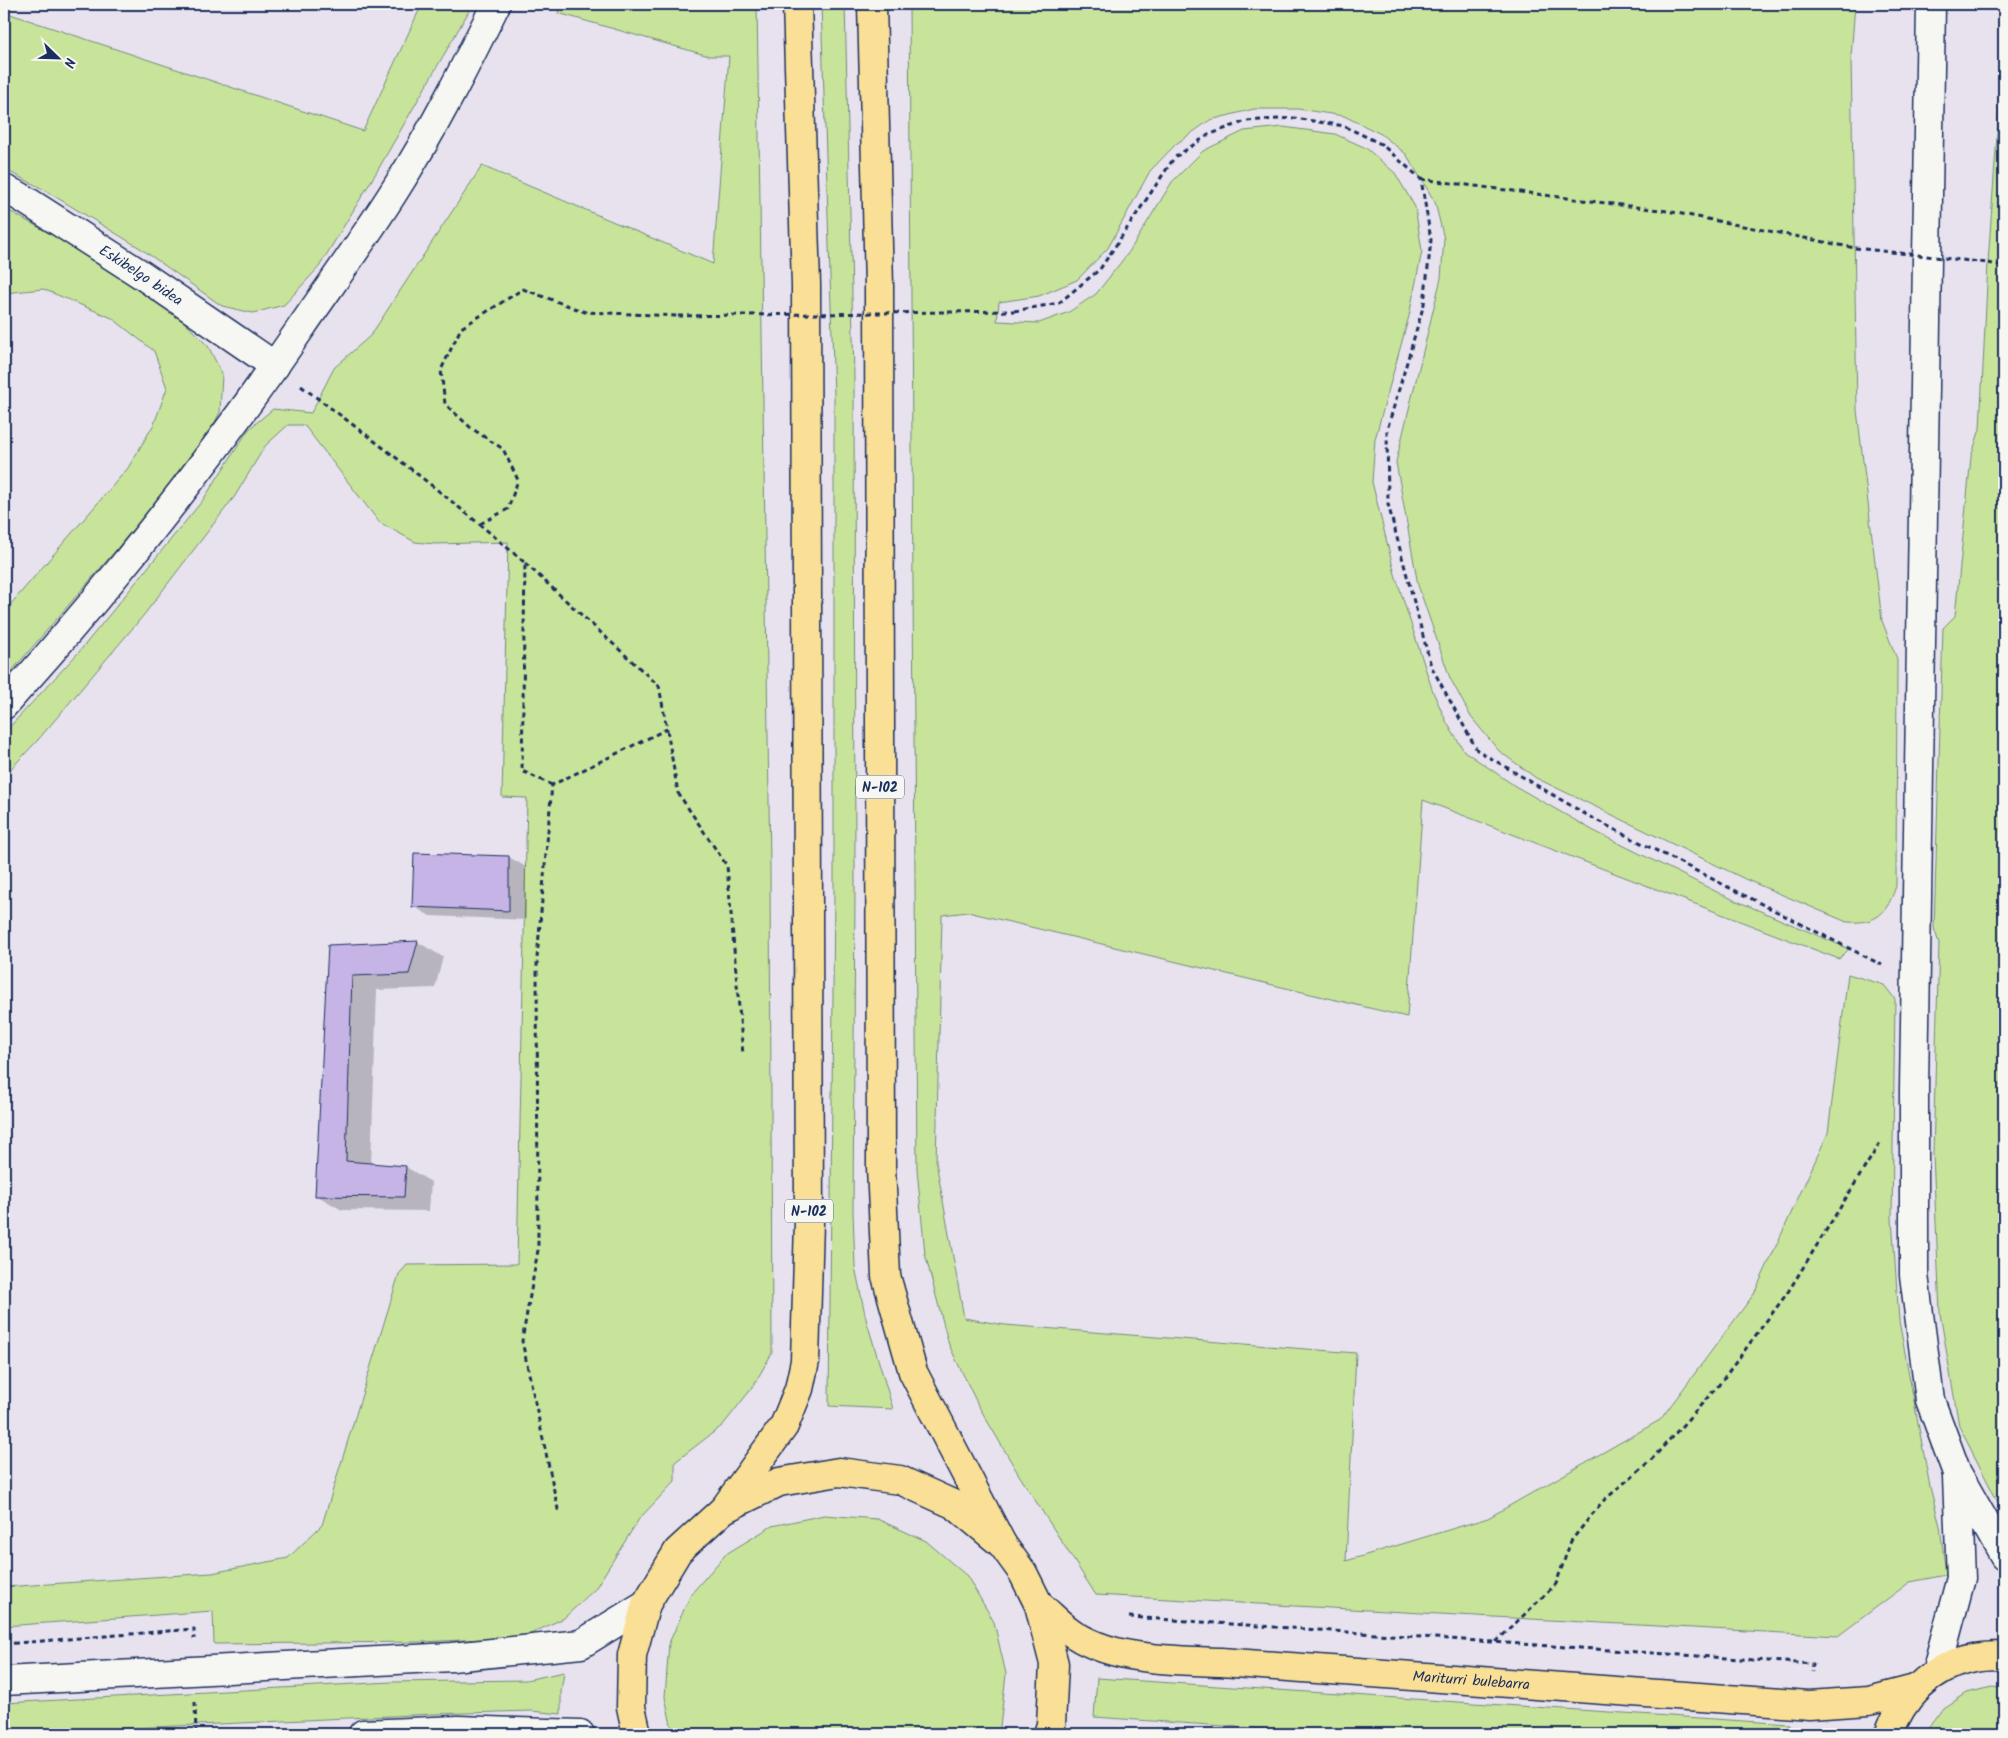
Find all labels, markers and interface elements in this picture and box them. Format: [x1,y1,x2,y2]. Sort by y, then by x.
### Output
north arrow [32,32,82,82]
text: N [57,54,81,71]
street label: Eskibelgo bidea [94,239,188,313]
road number: N-102 [856,776,904,799]
road number: N-102 [785,1200,833,1222]
street label: Mariturri bulebarra [1412,1665,1531,1698]

